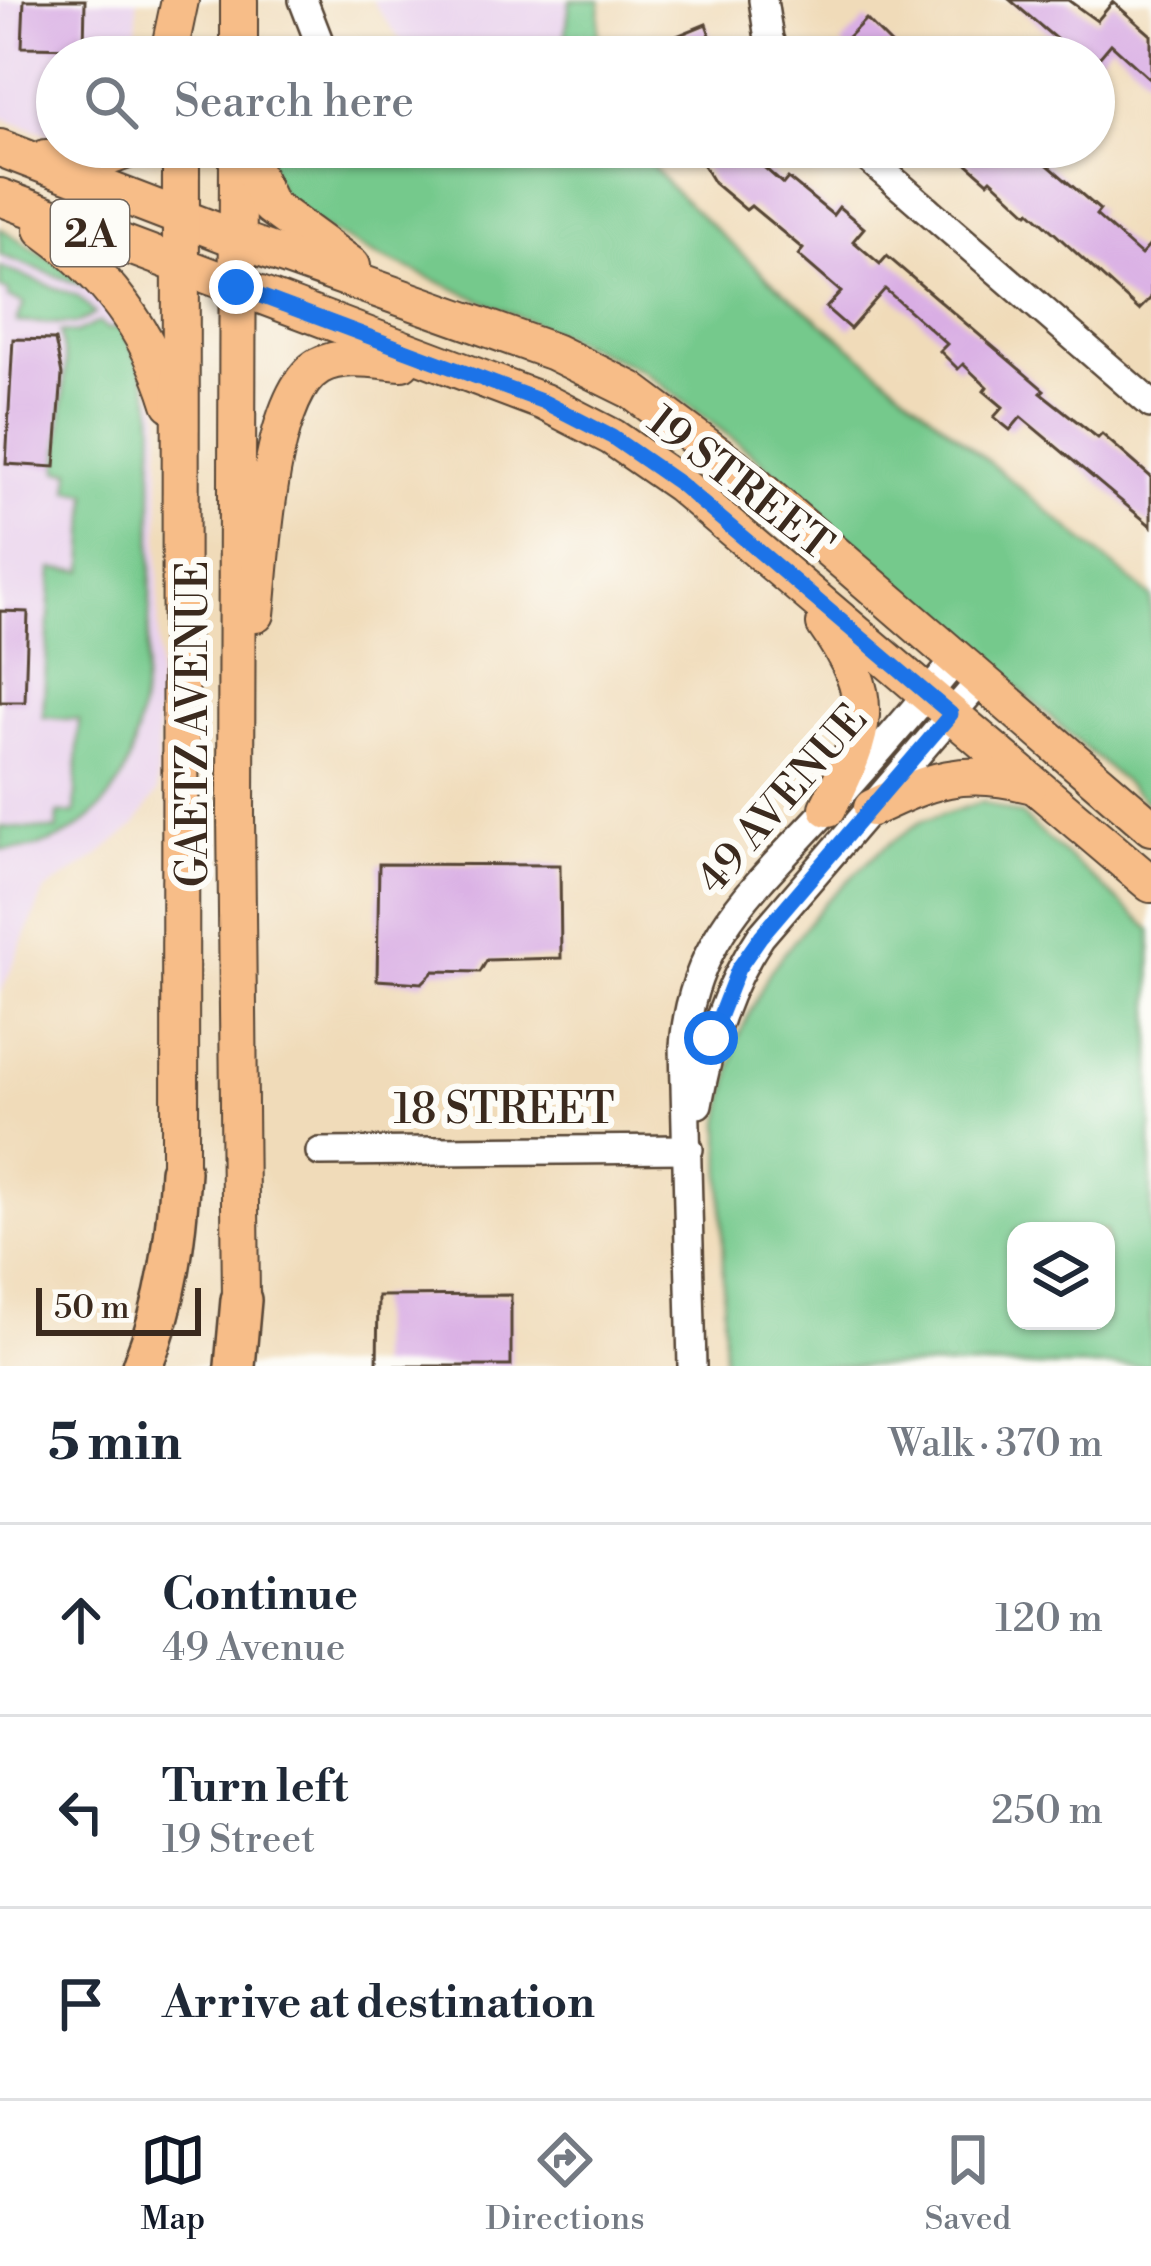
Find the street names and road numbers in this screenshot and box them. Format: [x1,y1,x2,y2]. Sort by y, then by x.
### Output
road number: 2A [51,200,129,266]
street label: 19 STREET [636,395,842,573]
street label: GAETZ AVENUE [168,561,221,887]
street label: 49 AVENUE [686,694,879,905]
street label: 18 STREET [393,1084,615,1137]

